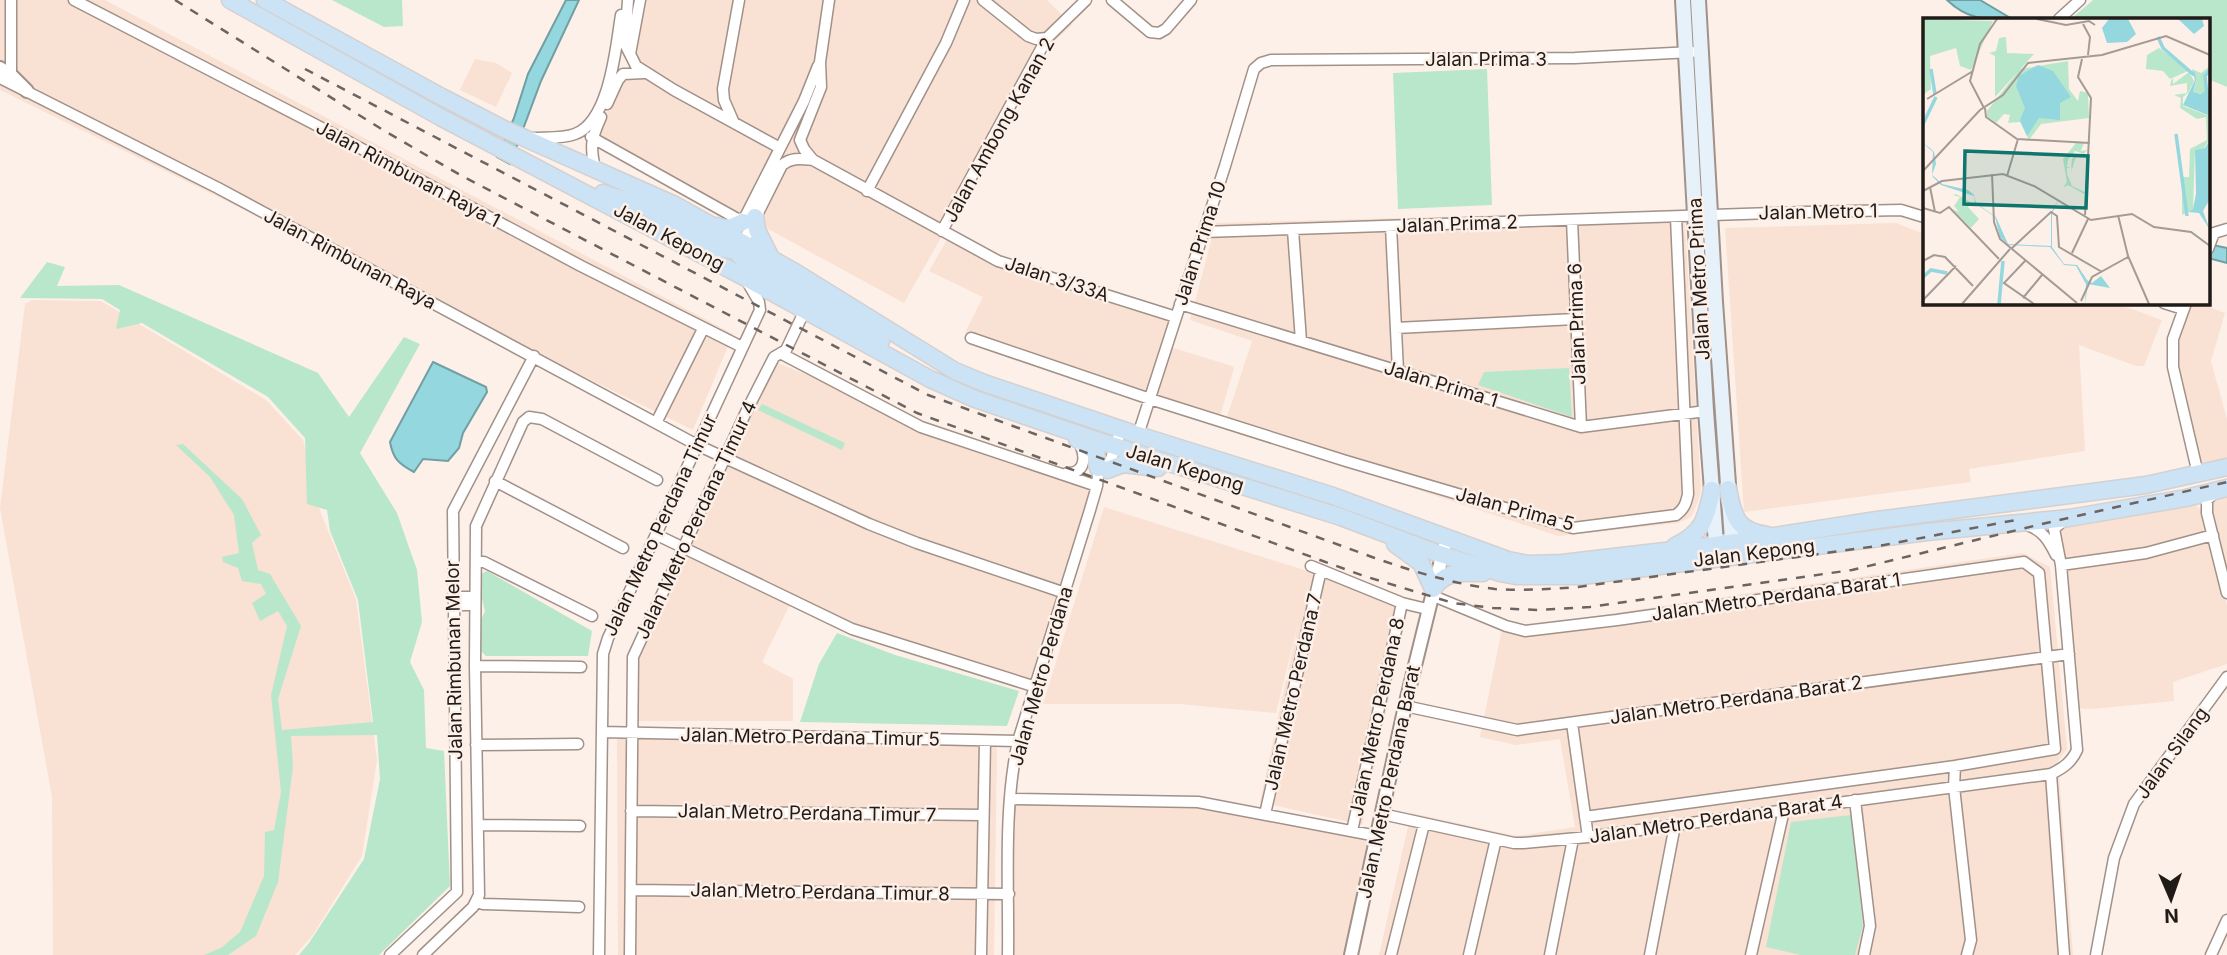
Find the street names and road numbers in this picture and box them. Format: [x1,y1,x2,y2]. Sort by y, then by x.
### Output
street label: Jalan Ambong Kanan 2 [939,34,1059,226]
street label: Jalan Prima 3 [1425,48,1547,71]
street label: Jalan Rimbunan Raya 1 [312,116,504,232]
street label: Jalan Prima 10 [1169,178,1231,308]
street label: Jalan Metro Prima [1683,197,1715,361]
street label: Jalan Kepong [610,198,728,276]
street label: Jalan Metro 1 [1758,199,1878,225]
street label: Jalan Rimbunan Raya [260,204,440,314]
street label: Jalan Prima 2 [1396,210,1518,238]
street label: Jalan 3/33A [1002,251,1112,307]
street label: Jalan Prima 6 [1563,263,1591,385]
street label: Jalan Prima 1 [1381,356,1501,412]
street label: Jalan Metro Perdana Timur 4 [631,397,761,643]
street label: Jalan Metro Perdana Timur [598,410,722,640]
street label: Jalan Kepong [1123,439,1247,497]
street label: Jalan Prima 5 [1453,482,1577,536]
street label: Jalan Kepong [1692,534,1816,572]
street label: Jalan Rimbunan Melor [441,560,467,760]
street label: Jalan Metro Perdana Barat 1 [1650,568,1902,626]
street label: Jalan Metro Perdana [1004,584,1078,768]
street label: Jalan Metro Perdana 7 [1259,591,1327,793]
street label: Jalan Metro Perdana 8 [1345,616,1409,818]
street label: Jalan Metro Perdana Barat [1353,663,1425,901]
street label: Jalan Metro Perdana Barat 2 [1608,671,1864,729]
street label: Jalan Silang [2131,702,2213,804]
street label: Jalan Metro Perdana Timur 5 [680,723,940,751]
street label: Jalan Metro Perdana Barat 4 [1588,790,1844,848]
street label: Jalan Metro Perdana Timur 7 [677,799,937,827]
street label: Jalan Metro Perdana Timur 8 [690,878,950,906]

